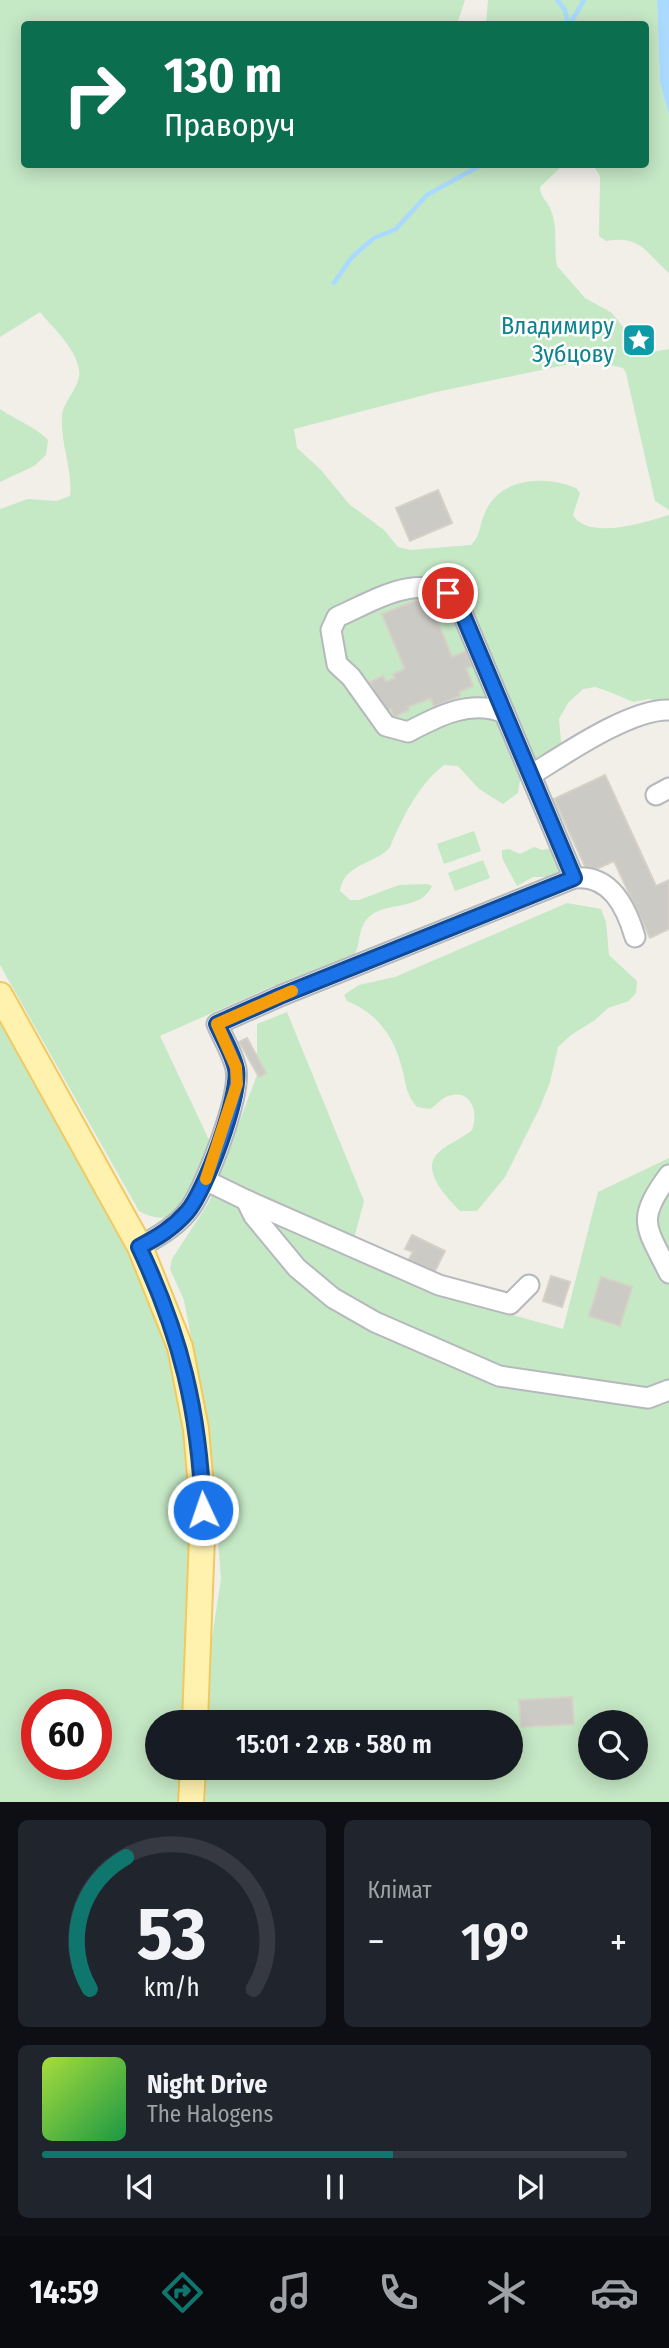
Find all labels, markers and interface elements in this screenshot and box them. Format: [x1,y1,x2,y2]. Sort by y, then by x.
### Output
text: 130 m [164,46,282,105]
icon: right [49,49,140,140]
text: Праворуч [164,106,296,144]
place label: Владимиру Зубцову [501,312,614,368]
place icon: Владимиру Зубцову [620,321,658,359]
pin [418,563,478,623]
icon: arrive [429,574,467,612]
position arrow [166,1473,240,1547]
speed limit sign: 60 [21,1689,112,1780]
map controls [578,1710,648,1780]
button: search [578,1710,648,1780]
text: 15:01 · 2 хв · 580 m [236,1729,432,1760]
text: Клімат [368,1876,432,1904]
text: 53 [137,1892,207,1979]
text: 19° [461,1911,533,1974]
text: − [368,1919,385,1965]
text: + [610,1919,627,1965]
text: km/h [144,1973,200,2003]
text: Night Drive [147,2069,267,2100]
text: The Halogens [147,2100,273,2128]
icon: previous [121,2168,159,2206]
icon: pause [316,2168,354,2206]
icon: next [511,2168,549,2206]
icon: directions [158,2268,207,2317]
icon: music [266,2268,315,2317]
icon: phone [374,2268,423,2317]
icon: climate [482,2268,531,2317]
icon: car [590,2268,639,2317]
text: 14:59 [30,2273,99,2311]

